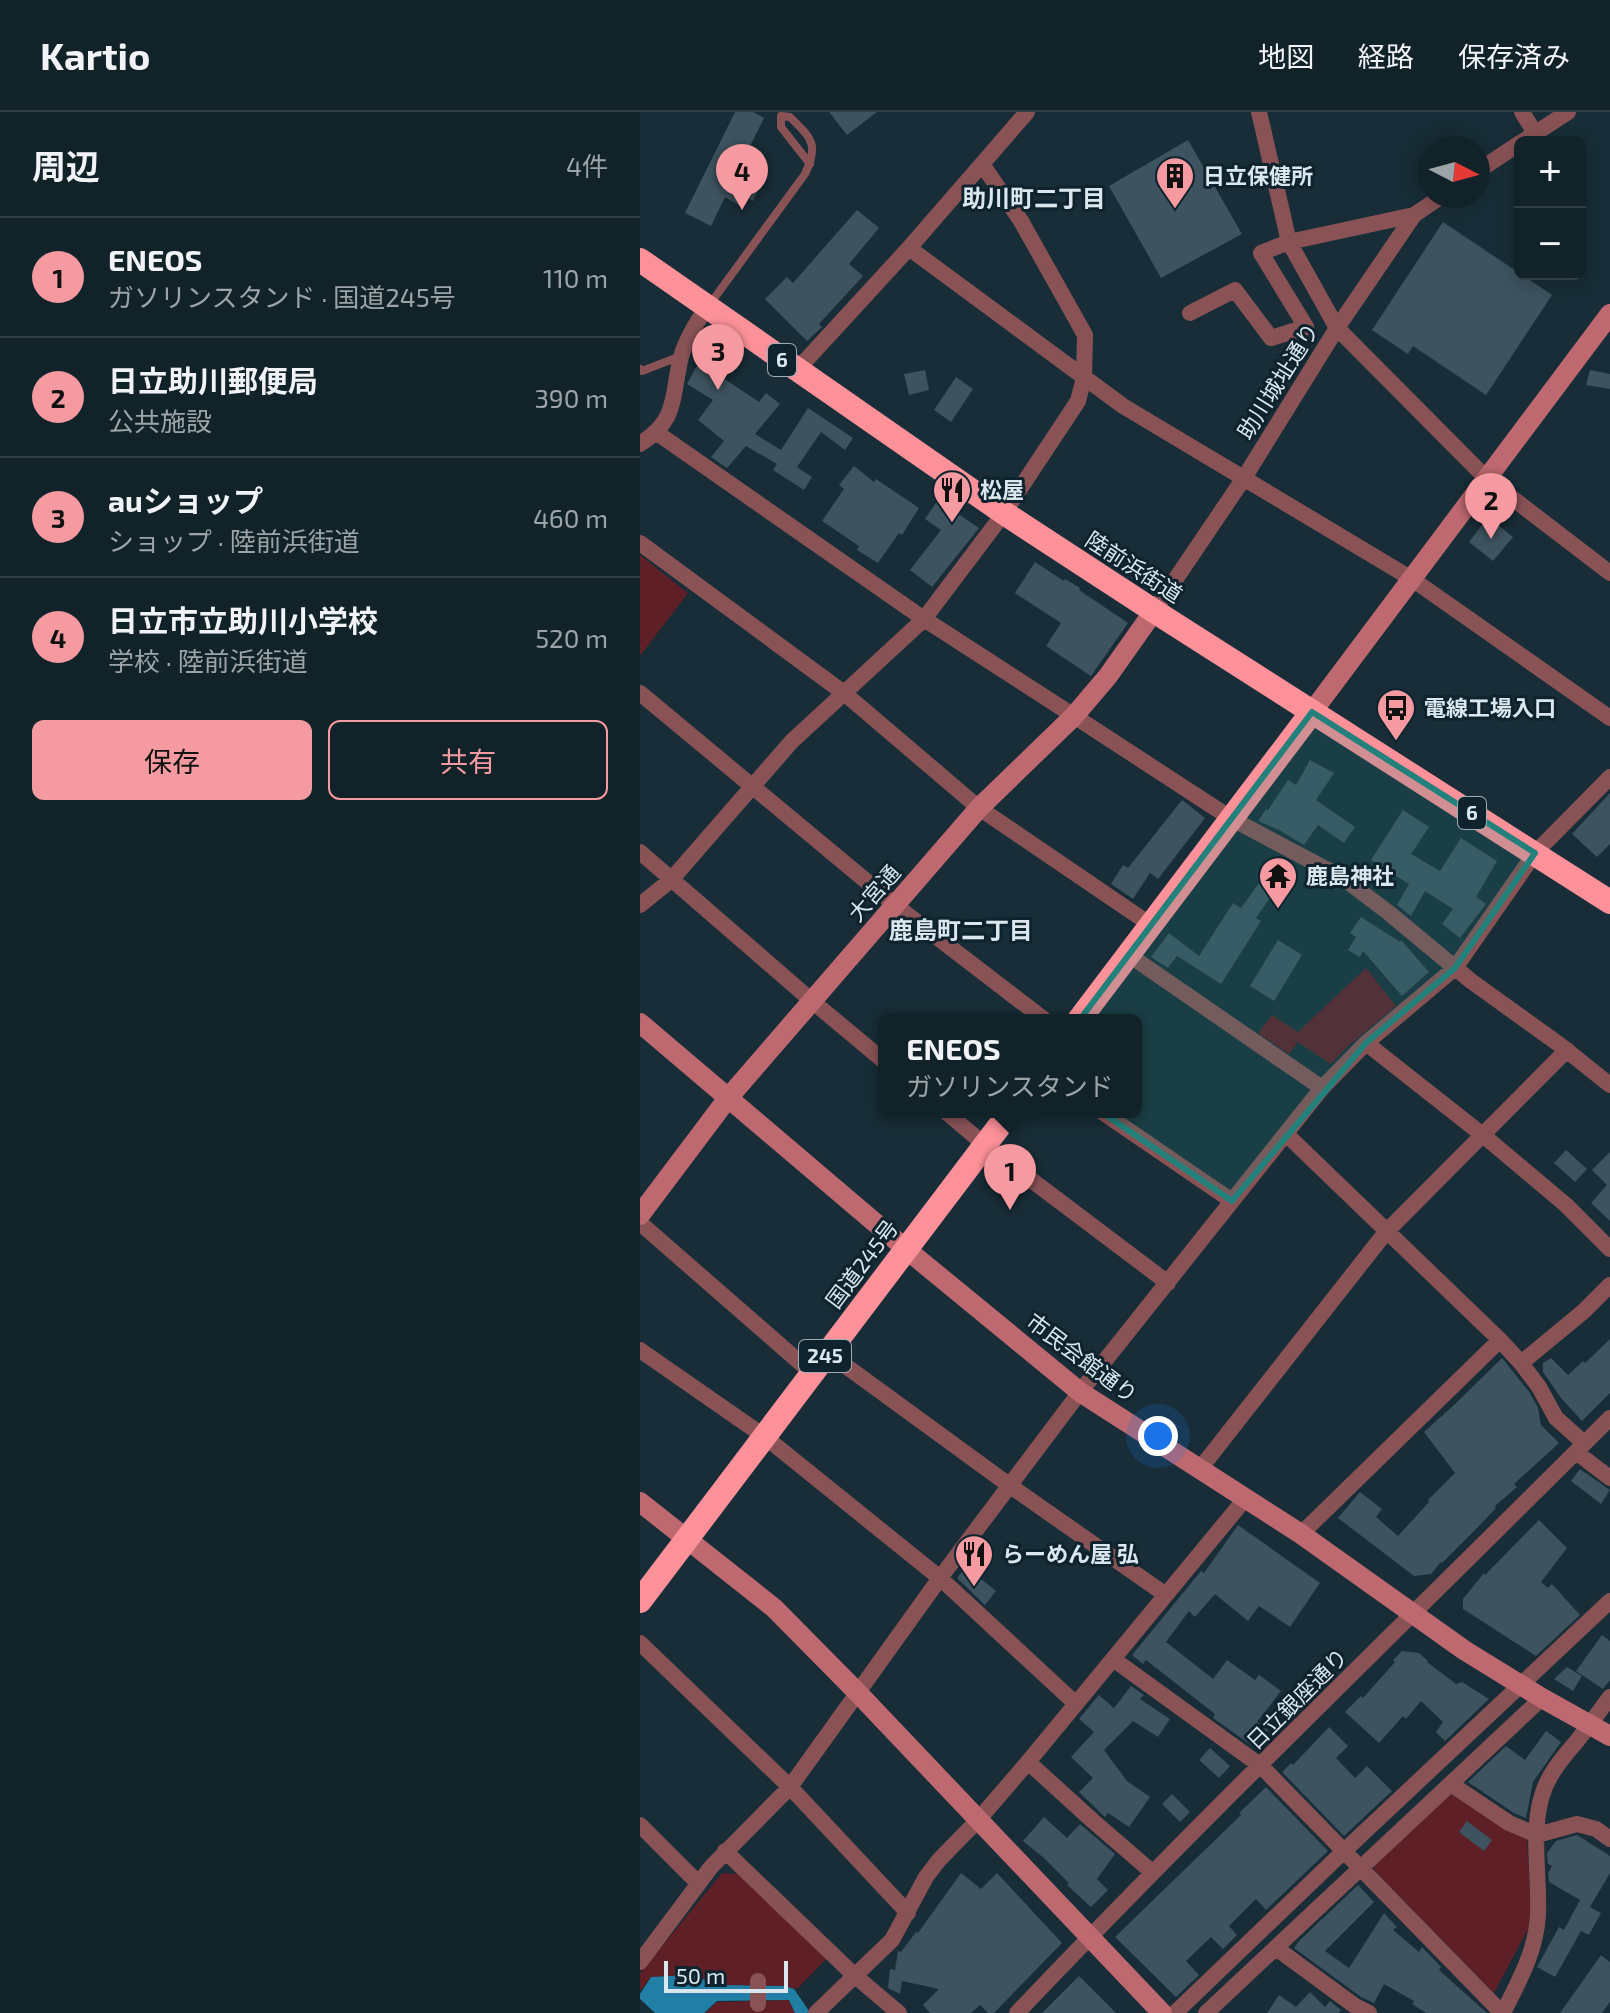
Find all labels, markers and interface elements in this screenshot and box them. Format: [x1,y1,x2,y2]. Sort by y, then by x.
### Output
text: Kartio [40,32,150,78]
text: 地図 [1258,39,1314,73]
text: 経路 [1358,39,1414,73]
text: 保存済み [1458,39,1570,73]
north arrow [1418,136,1490,208]
map controls [1514,136,1586,280]
button: + [1514,136,1586,208]
pin: 4 [716,144,768,210]
text: 周辺 [32,145,100,186]
text: 4件 [566,150,608,181]
building icon: 日立保健所 [1154,155,1196,210]
place label: 日立保健所 [1203,162,1313,188]
district label: 助川町二丁目 [962,183,1106,212]
button: − [1514,208,1586,280]
text: ENEOS [108,241,202,277]
text: 1 [52,262,64,293]
text: 110 m [543,262,608,293]
text: ガソリンスタンド · 国道245号 [108,281,456,312]
street label: 助川城址通り [1231,318,1323,443]
pin: 3 [692,324,744,390]
road number: 6 [768,344,796,376]
text: 日立助川郵便局 [108,362,318,398]
text: 2 [50,382,66,413]
text: 390 m [534,382,608,413]
text: 公共施設 [108,405,212,436]
restaurant icon: 松屋 [931,469,973,524]
pin: 2 [1465,473,1517,539]
place label: 松屋 [980,476,1024,502]
text: auショップ [108,482,263,518]
text: 3 [51,502,65,533]
text: 460 m [533,502,608,533]
text: ショップ · 陸前浜街道 [108,525,360,556]
street label: 陸前浜街道 [1081,525,1188,607]
text: 日立市立助川小学校 [108,602,378,638]
text: 4 [50,622,66,653]
text: 520 m [535,622,608,653]
text: 学校 · 陸前浜街道 [108,645,308,676]
bus stop icon: 電線工場入口 [1375,687,1417,742]
place label: 電線工場入口 [1424,694,1556,720]
button: 保存 [32,720,312,800]
button: 共有 [328,720,608,800]
road number: 6 [1458,797,1486,829]
temple icon: 鹿島神社 [1257,855,1299,910]
street label: 大宮通 [842,859,905,926]
place label: 鹿島神社 [1306,862,1394,888]
district label: 鹿島町二丁目 [889,915,1033,944]
popup [878,1014,1142,1118]
text: ENEOS [906,1030,1001,1066]
text: ガソリンスタンド [906,1070,1114,1101]
pin: 1 [984,1144,1036,1210]
street label: 国道245号 [820,1214,903,1313]
street label: 市民会館通り [1022,1307,1143,1407]
road number: 245 [799,1340,851,1372]
your location [1138,1416,1178,1456]
restaurant icon: らーめん屋 弘 [953,1533,995,1588]
place label: らーめん屋 弘 [1002,1540,1139,1566]
street label: 日立銀座通り [1240,1642,1352,1754]
scale bar [664,1957,788,1993]
text: 50 m [676,1962,725,1988]

